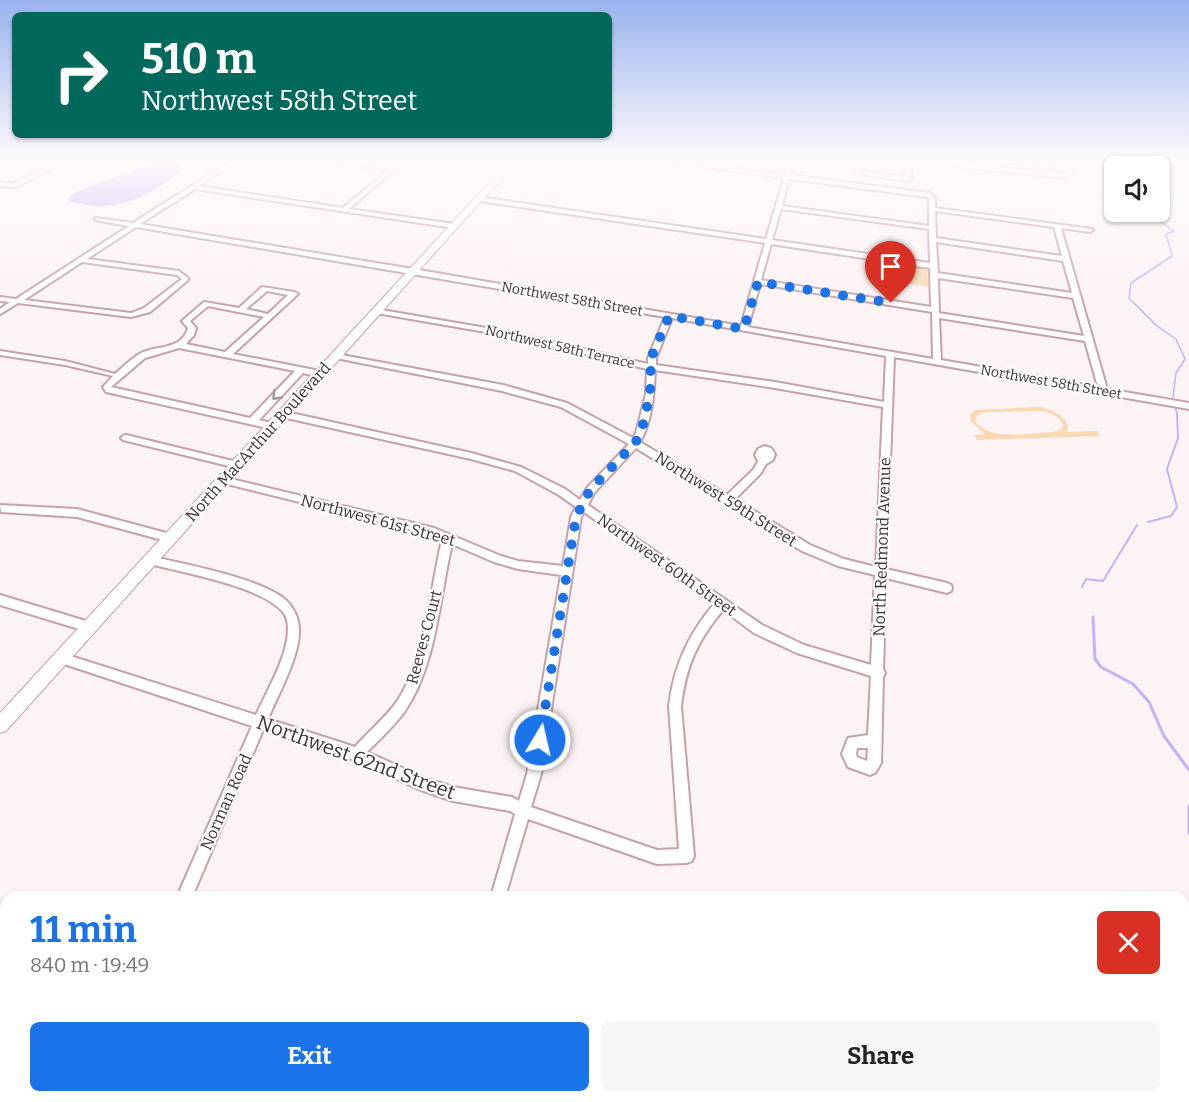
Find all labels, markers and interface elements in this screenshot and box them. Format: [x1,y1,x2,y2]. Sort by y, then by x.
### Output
text: 510 m [141,34,256,84]
icon: right [42,36,120,114]
text: Northwest 58th Street [141,85,417,117]
map controls [1104,156,1170,222]
button: sound [1104,156,1170,222]
pin [865,241,916,303]
icon: arrive [874,250,907,283]
street label: Northwest 58th Street [500,278,644,320]
street label: Northwest 58th Terrace [484,322,636,372]
street label: North MacArthur Boulevard [181,358,335,526]
street label: Northwest 58th Street [979,361,1123,403]
one-way arrow [272,389,283,399]
street label: Northwest 59th Street [652,448,801,550]
street label: North Redmond Avenue [869,457,895,637]
street label: Northwest 61st Street [299,490,458,550]
street label: Northwest 60th Street [594,510,740,620]
street label: Reeves Court [402,588,446,686]
position arrow [508,708,572,772]
street label: Northwest 62nd Street [253,710,459,804]
street label: Norman Road [196,750,256,853]
text: 11 min [30,908,137,952]
button: close [1097,911,1160,974]
text: 840 m · 19:49 [30,953,149,977]
button: Exit [30,1022,589,1091]
button: Share [601,1022,1160,1091]

